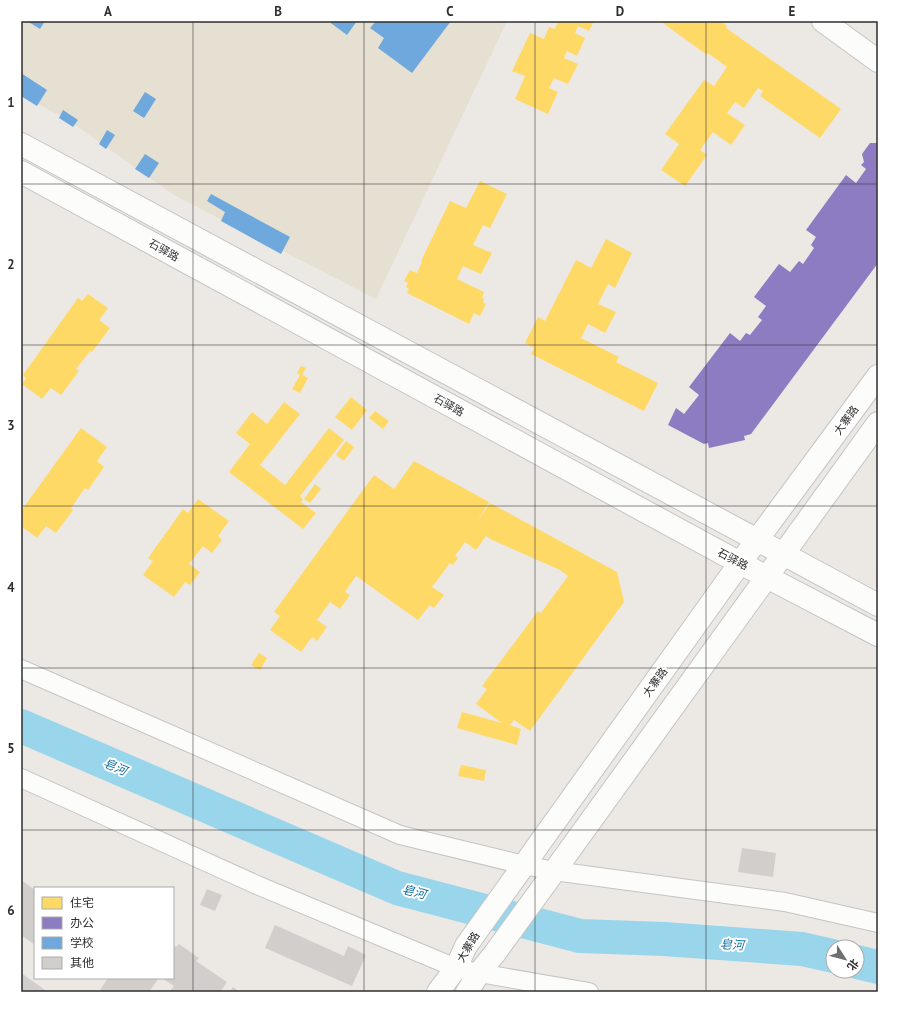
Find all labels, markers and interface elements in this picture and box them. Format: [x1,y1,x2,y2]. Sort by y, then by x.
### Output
text: A [104,3,112,20]
text: B [274,3,282,20]
text: C [446,3,454,20]
text: D [616,3,624,20]
text: E [789,3,796,20]
text: 1 [7,94,15,111]
street label: 石驿路 [146,236,182,264]
text: 2 [7,256,15,273]
street label: 石驿路 [431,391,467,419]
street label: 大寨路 [831,403,861,437]
text: 3 [7,417,15,434]
street label: 石驿路 [715,545,751,573]
text: 4 [7,579,15,596]
street label: 大寨路 [640,665,670,699]
text: 5 [7,740,15,757]
water label: 皂河 [101,755,131,779]
water label: 皂河 [401,881,430,902]
legend [34,887,174,979]
text: 住宅 [70,895,94,910]
text: 6 [7,902,15,919]
text: 办公 [70,915,94,930]
street label: 大寨路 [454,929,482,965]
text: 学校 [70,935,94,950]
water label: 皂河 [720,936,746,953]
north arrow [825,939,865,979]
text: 其他 [70,955,94,970]
text: 北 [844,956,862,973]

